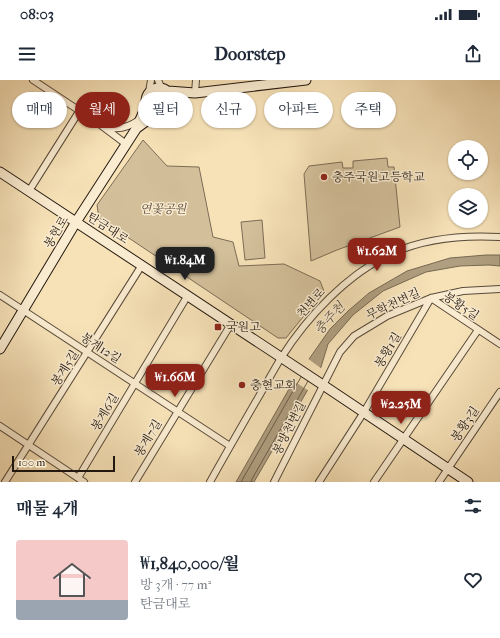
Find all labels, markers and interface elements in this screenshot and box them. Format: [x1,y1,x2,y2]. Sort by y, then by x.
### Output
text: 08:03 [20,5,54,23]
icon: menu [16,43,38,65]
icon: share [462,43,484,65]
text: Doorstep [214,44,286,65]
chip: 매매 [12,92,67,128]
chip: 월세 [75,92,130,128]
chip: 필터 [138,92,193,128]
chip: 신규 [201,92,256,128]
chip: 아파트 [264,92,333,128]
chip: 주택 [341,92,396,128]
map controls [448,140,488,228]
button: locate [448,140,488,180]
place label: 충주국원고등학교 [332,170,425,184]
marker: 충주국원고등학교 [319,172,329,182]
button: layers [448,188,488,228]
park label: 연꽃공원 [140,202,188,216]
street label: 탄금대로 [85,210,132,247]
street label: 봉현로 [41,213,71,251]
pin: ₩1.62M [344,238,410,272]
text: ₩1.62M [357,243,397,258]
pin: ₩1.84M [152,247,218,281]
text: ₩1.84M [165,252,205,267]
street label: 천변로 [294,285,328,321]
street label: 무학천변길 [364,285,422,323]
street label: 봉황5길 [441,289,481,323]
water label: 충주천 [311,298,349,337]
place label: 국원고 [226,320,261,334]
marker: 국원고 [213,322,223,332]
street label: 봉계12길 [78,330,124,366]
street label: 봉황1길 [372,330,404,370]
street label: 봉계5길 [48,347,82,389]
pin: ₩1.66M [142,364,208,398]
text: ₩1.66M [155,369,195,384]
place label: 충현교회 [250,378,296,392]
marker: 충현교회 [237,380,247,390]
street label: 봉계6길 [88,391,122,433]
pin: ₩2.25M [368,391,434,425]
text: ₩2.25M [380,396,422,411]
street label: 봉방천변길 [270,399,308,457]
street label: 봉황3길 [448,404,482,444]
street label: 봉계7길 [132,417,164,459]
scale bar [12,454,115,473]
text: 100 m [18,456,46,469]
icon: filters [462,495,484,517]
text: 매물 4개 [16,498,79,518]
text: ₩1,840,000/월 [140,553,240,573]
icon: home [48,556,96,604]
icon: heart [462,569,484,591]
text: 방 3개 · 77 m² [140,577,211,592]
text: 탄금대로 [140,596,190,611]

